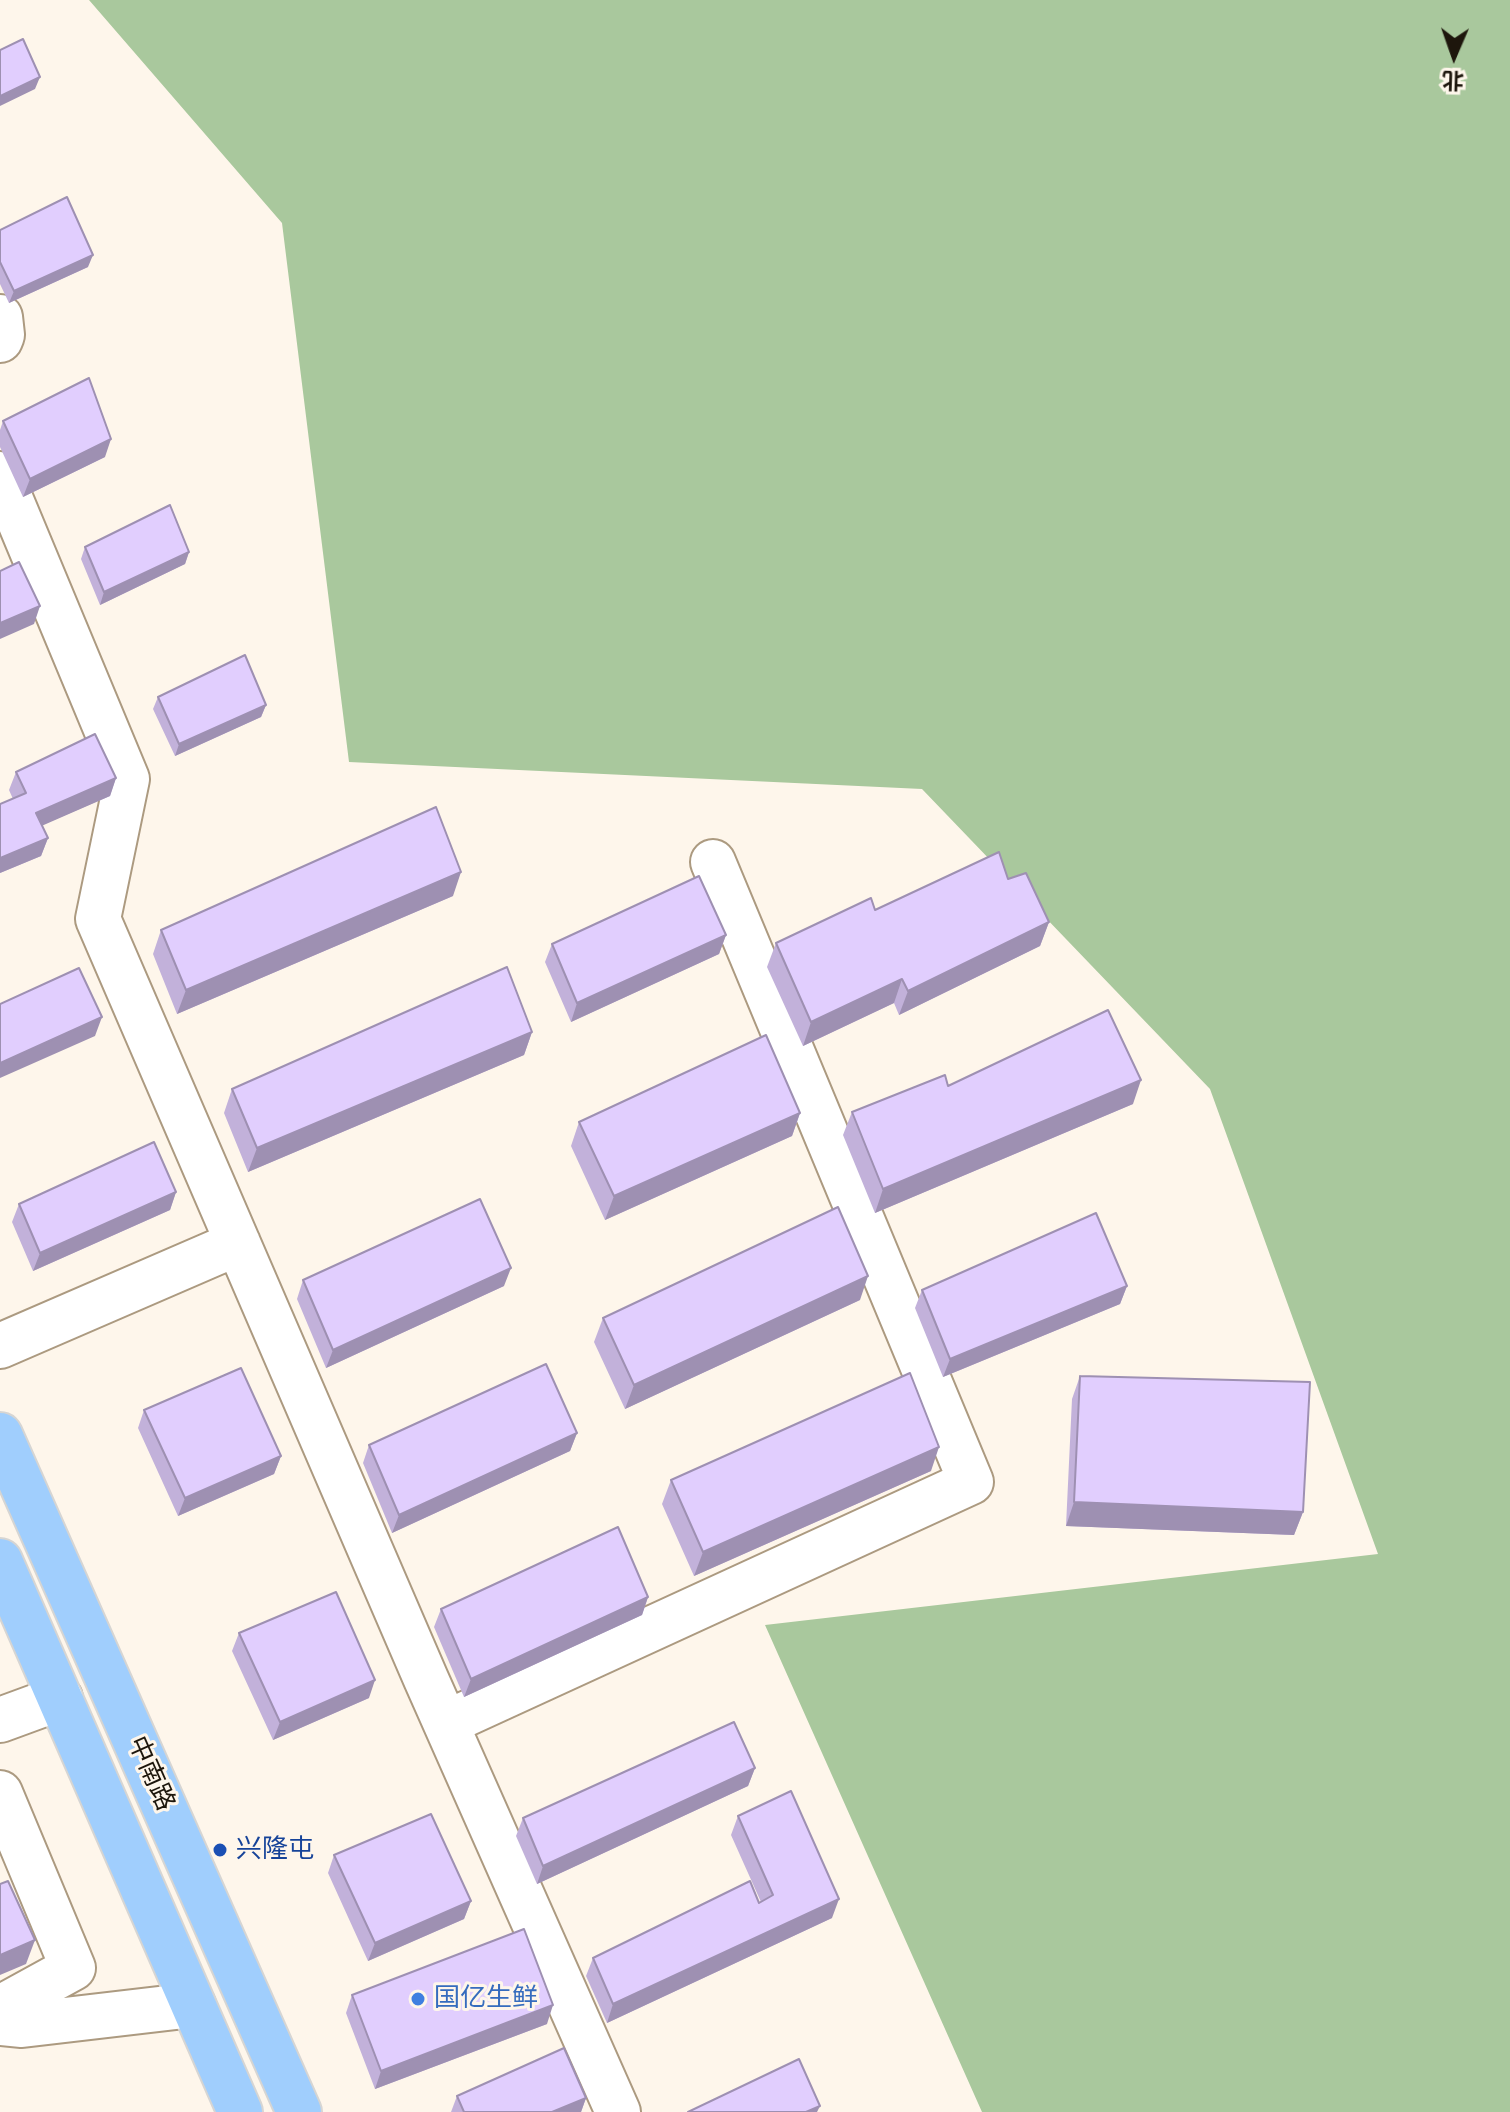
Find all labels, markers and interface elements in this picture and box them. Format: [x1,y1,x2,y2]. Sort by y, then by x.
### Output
north arrow [1414,16,1494,96]
text: 北 [1442,68,1465,93]
street label: 中南路 [120,1732,180,1816]
place label: 兴隆屯 [236,1834,314,1866]
marker: 兴隆屯 [211,1841,229,1859]
place label: 国亿生鲜 [434,1983,538,2015]
marker: 国亿生鲜 [409,1990,427,2008]

